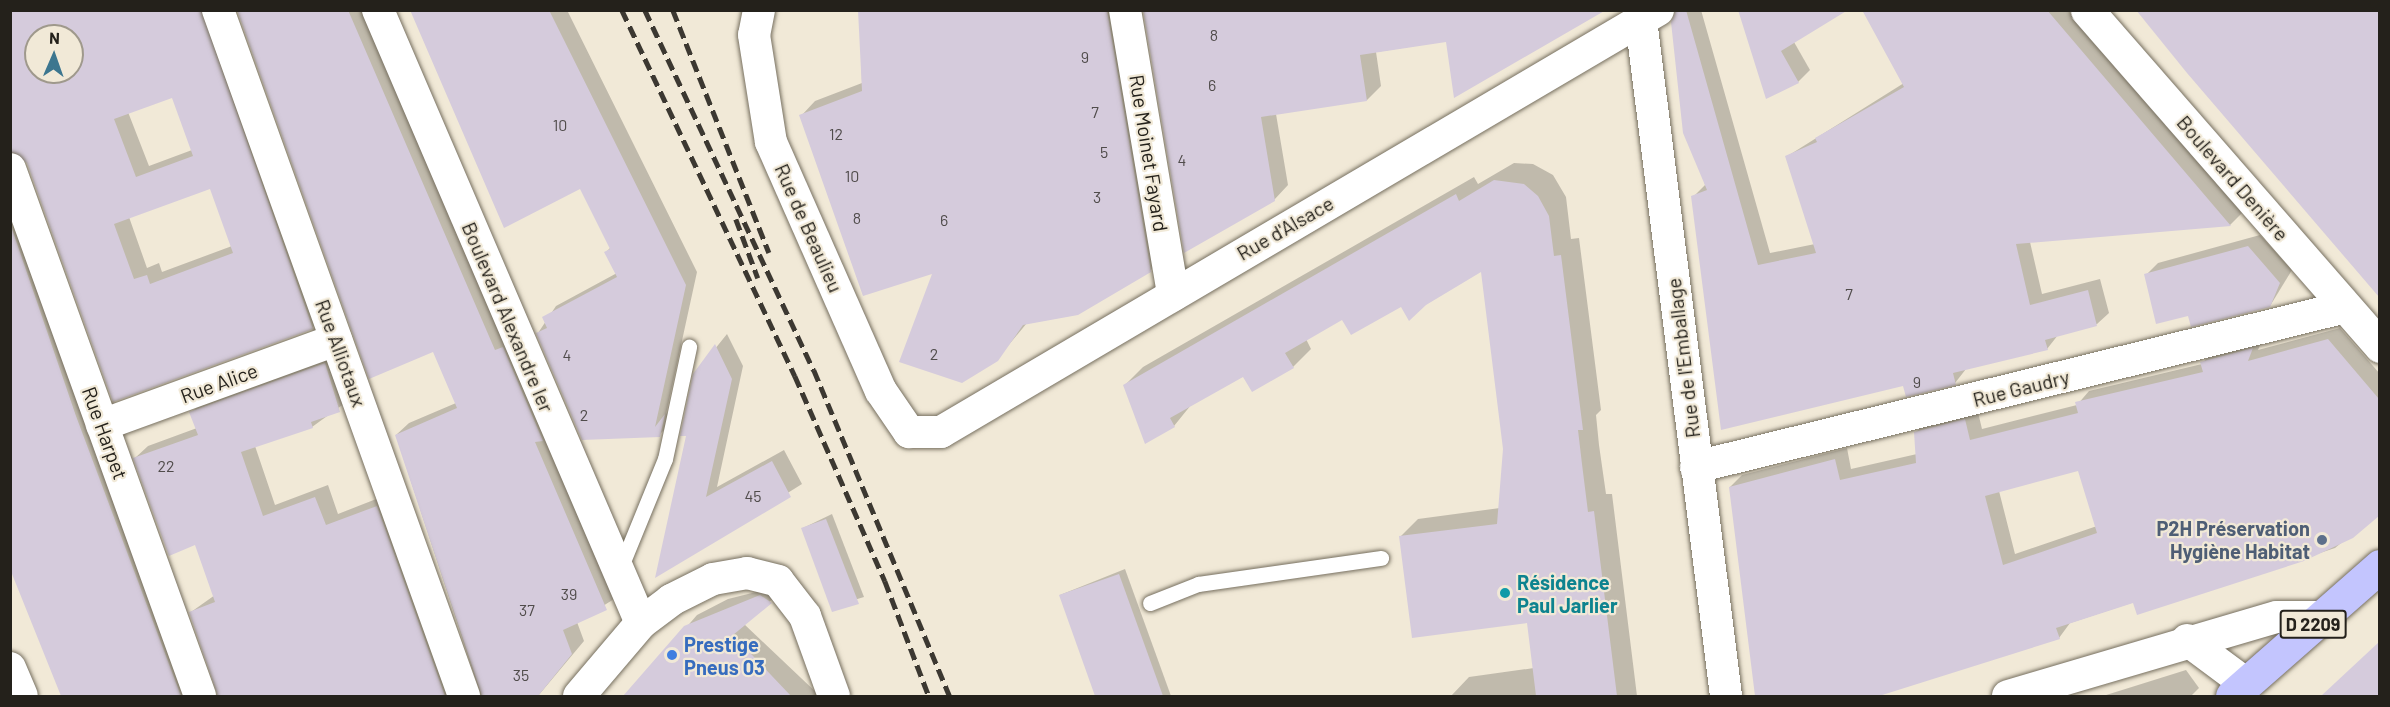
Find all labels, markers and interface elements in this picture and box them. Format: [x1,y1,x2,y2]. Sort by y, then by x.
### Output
north arrow [24,24,84,84]
house number: 8 [1210,25,1218,45]
text: N [49,28,60,47]
house number: 9 [1081,47,1089,67]
street label: Rue Moinet Fayard [1125,73,1173,233]
house number: 6 [1208,75,1216,95]
house number: 7 [1091,102,1099,122]
street label: Boulevard Denière [2172,110,2294,246]
house number: 10 [553,115,567,135]
house number: 12 [829,124,843,144]
house number: 5 [1100,142,1108,162]
house number: 4 [1178,150,1186,170]
street label: Rue de Beaulieu [770,160,848,296]
house number: 10 [845,166,859,186]
house number: 3 [1093,187,1101,207]
street label: Rue d'Alsace [1232,191,1338,265]
house number: 8 [853,208,861,228]
house number: 6 [940,210,948,230]
street label: Boulevard Alexandre Ier [457,218,559,416]
street label: Rue de l'Emballage [1661,277,1705,439]
house number: 7 [1845,284,1853,304]
street label: Rue Alliotaux [310,296,372,410]
house number: 2 [930,344,938,364]
house number: 4 [563,345,571,365]
street label: Rue Alice [177,358,261,408]
street label: Rue Gaudry [1970,364,2072,412]
house number: 9 [1913,372,1921,392]
street label: Rue Harpet [77,383,133,483]
house number: 2 [580,405,588,425]
house number: 22 [157,456,175,476]
house number: 45 [744,486,762,506]
place label: P2H Préservation Hygiène Habitat [2156,516,2310,563]
marker: P2H Préservation Hygiène Habitat [2315,533,2329,547]
place label: Résidence Paul Jarlier [1517,570,1618,617]
house number: 39 [561,584,577,604]
marker: Résidence Paul Jarlier [1498,586,1512,600]
house number: 37 [519,600,535,620]
road number: D 2209 [2278,609,2348,639]
place label: Prestige Pneus 03 [684,632,765,679]
marker: Prestige Pneus 03 [665,648,679,662]
house number: 35 [513,665,529,685]

